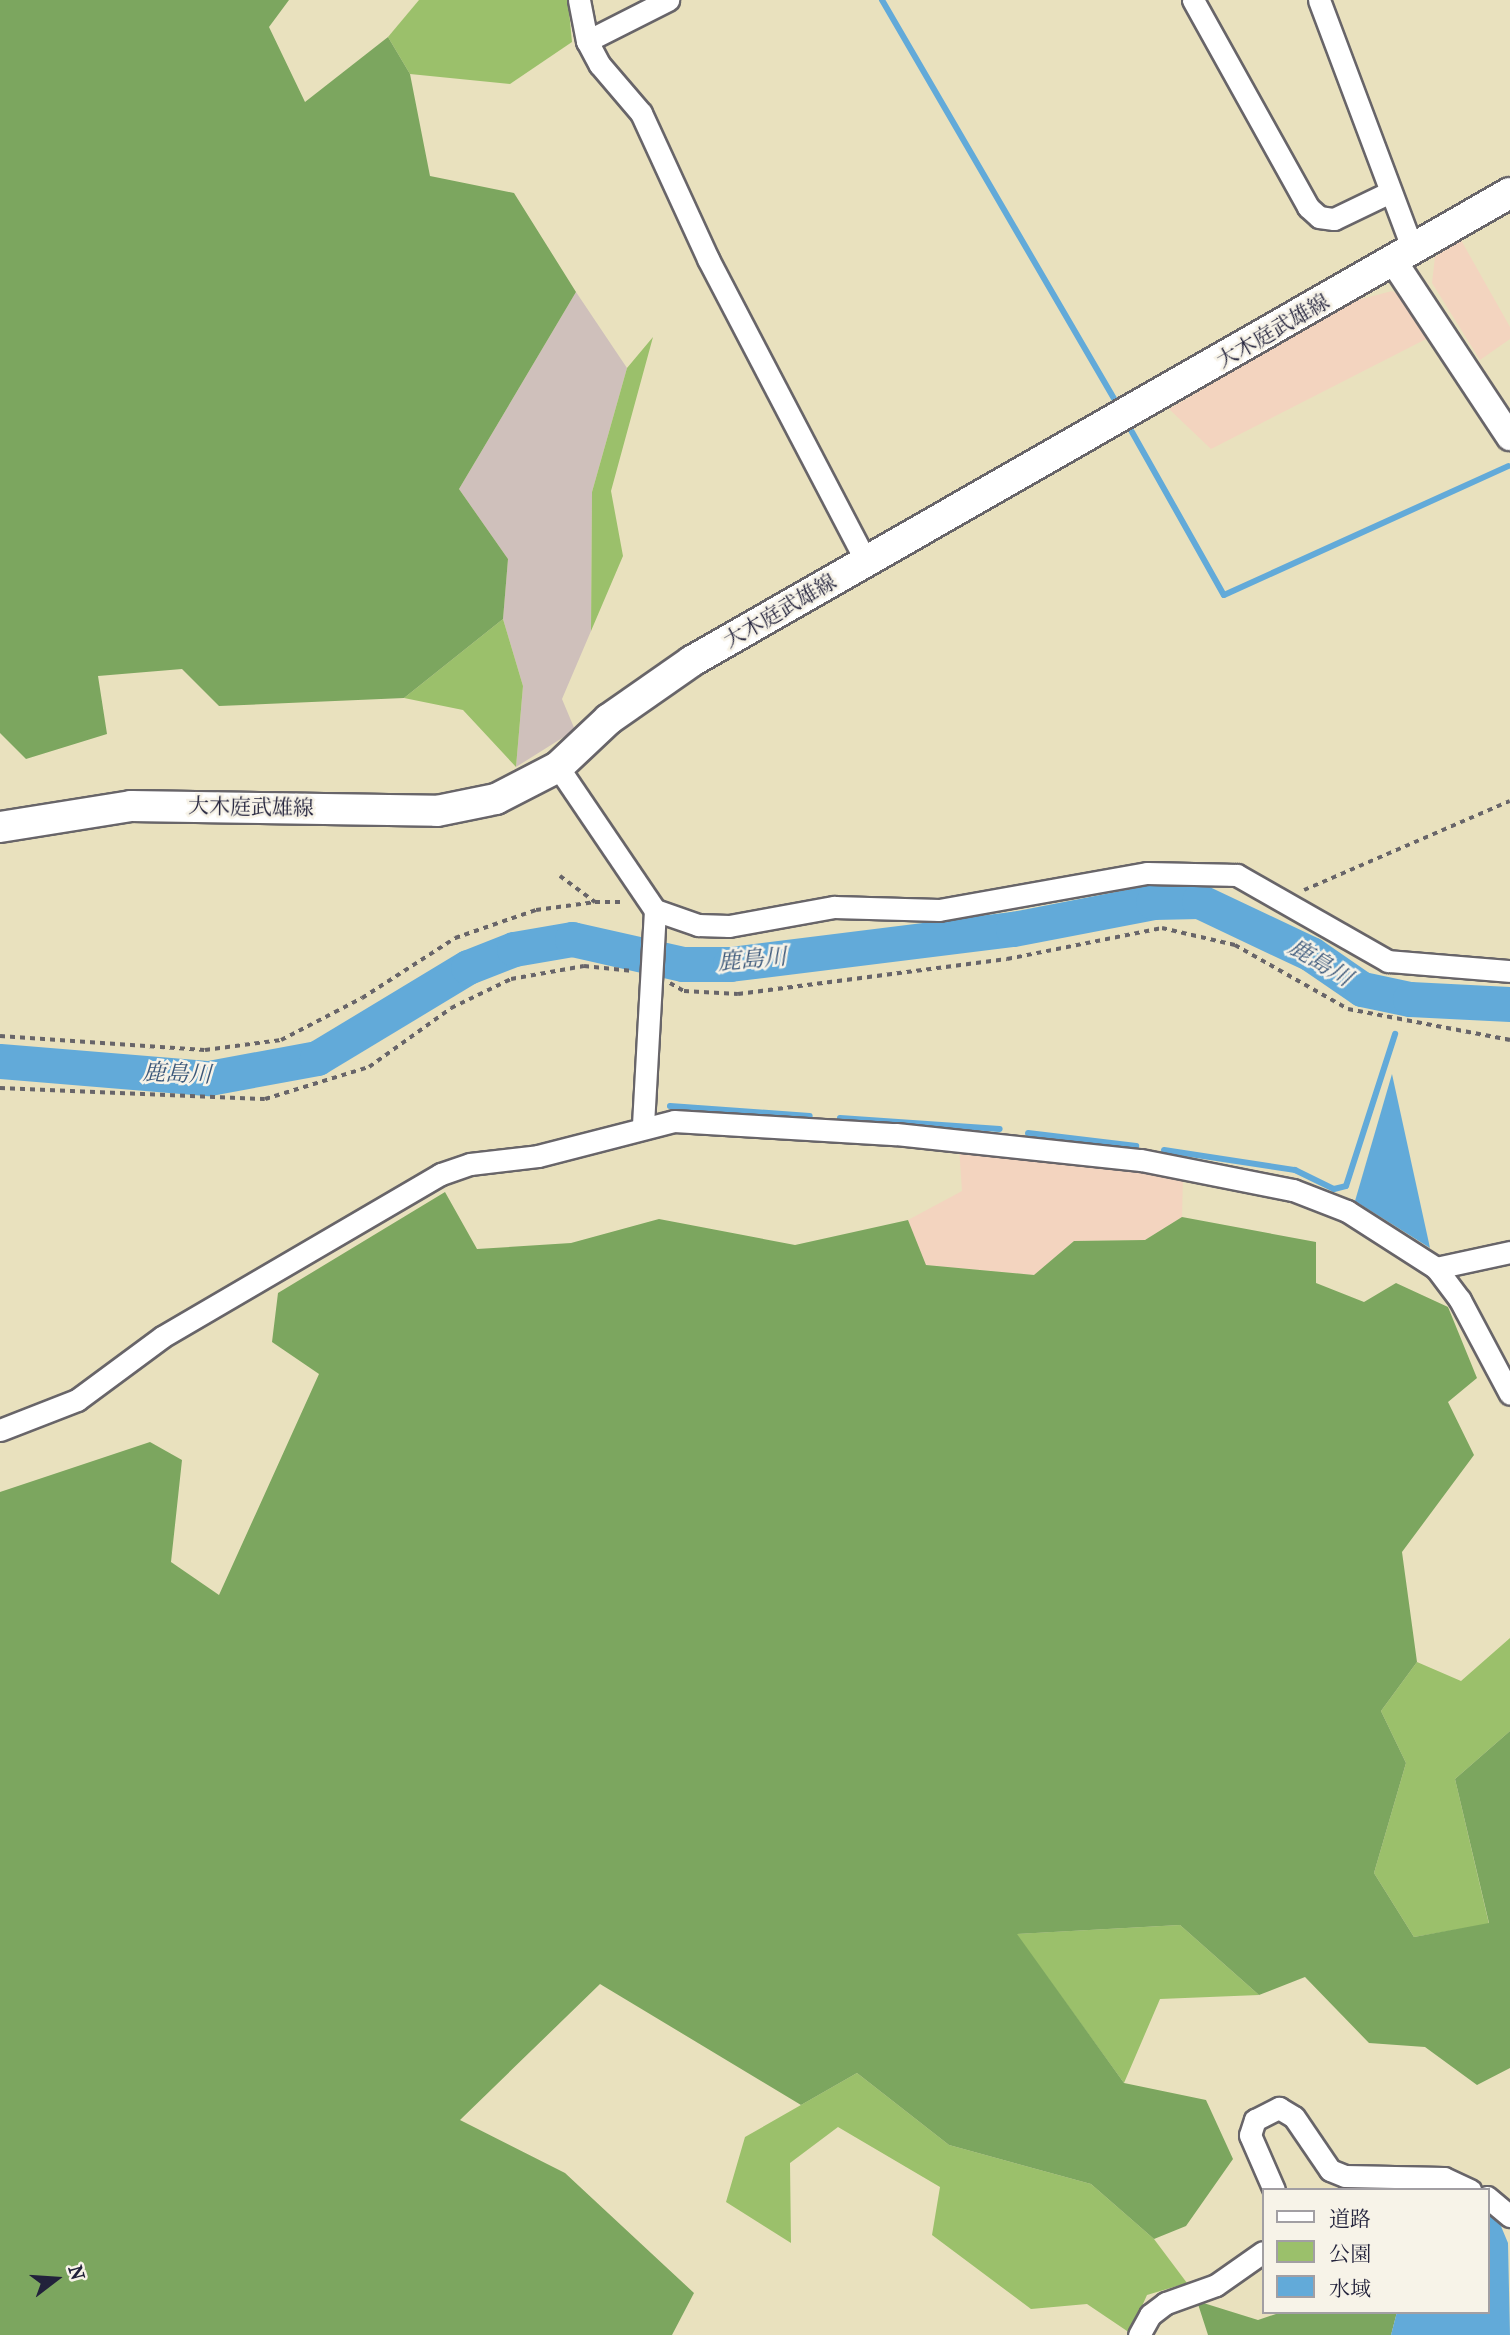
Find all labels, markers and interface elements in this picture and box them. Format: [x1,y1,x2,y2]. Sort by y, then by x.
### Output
street label: 大木庭武雄線 [1212,289,1334,373]
street label: 大木庭武雄線 [719,569,841,653]
street label: 大木庭武雄線 [188,793,314,821]
water label: 鹿島川 [1283,933,1357,993]
water label: 鹿島川 [716,943,788,977]
water label: 鹿島川 [142,1059,212,1089]
legend [1262,2188,1489,2314]
text: 道路 [1329,2207,1371,2231]
text: 公園 [1329,2242,1371,2266]
north arrow [21,2244,91,2314]
text: N [63,2263,89,2283]
text: 水域 [1329,2277,1371,2301]

